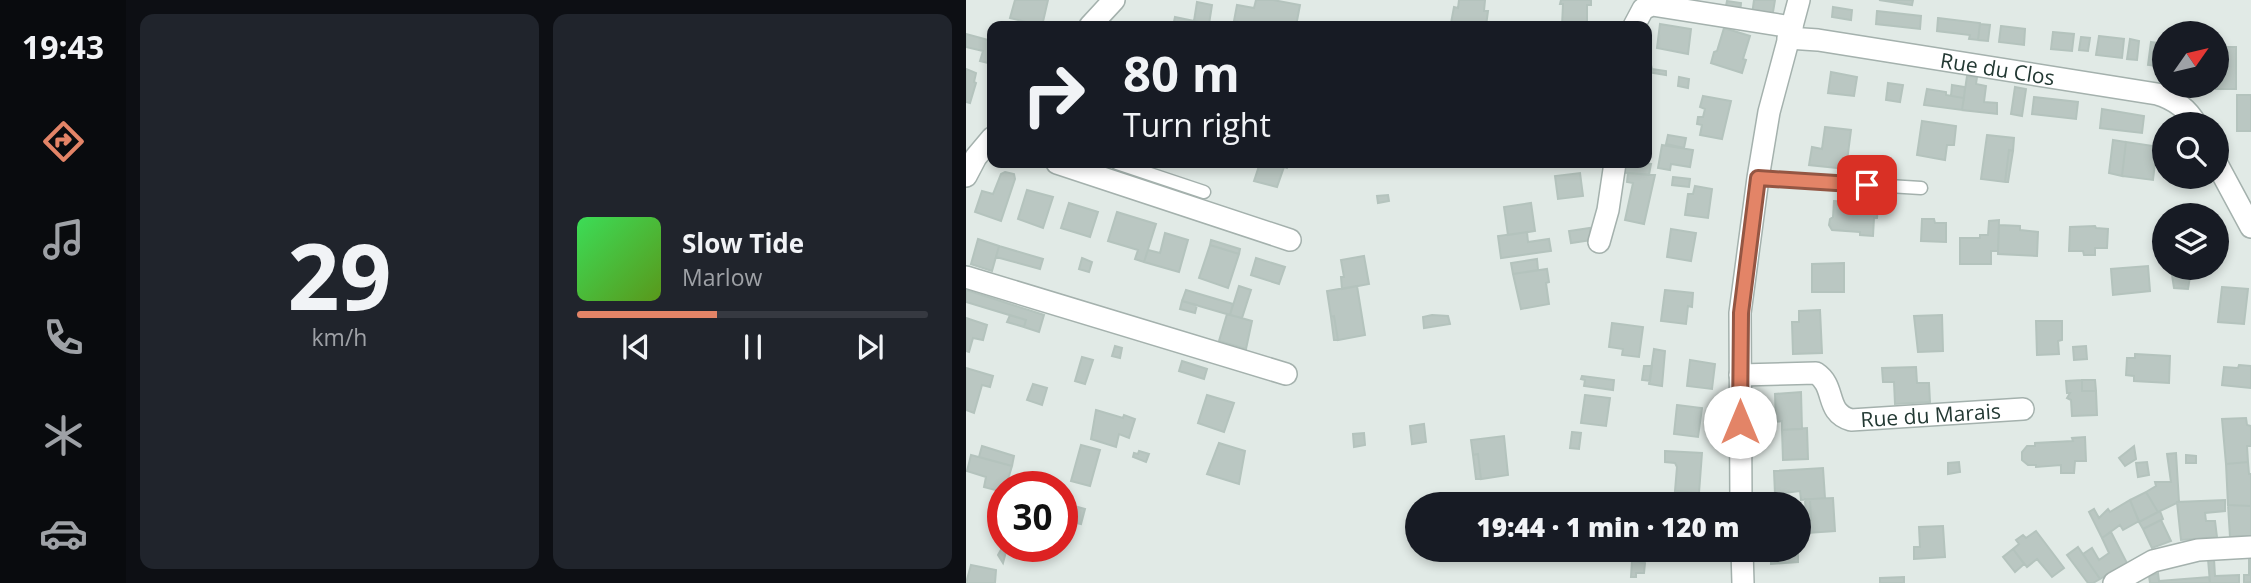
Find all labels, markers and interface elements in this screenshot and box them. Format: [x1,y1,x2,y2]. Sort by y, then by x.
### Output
north arrow [2152,21,2230,98]
map controls [2152,21,2229,280]
text: 19:43 [22,25,104,68]
text: 80 m [1123,40,1240,106]
street label: Rue du Clos [1938,46,2057,92]
icon: right [1008,49,1099,140]
text: Turn right [1123,103,1271,146]
button: search [2152,112,2229,189]
icon: directions [39,117,88,166]
pin [1837,155,1897,215]
icon: arrive [1848,166,1886,204]
button: layers [2152,203,2229,280]
text: 29 [287,213,392,337]
icon: music [39,215,88,264]
text: Slow Tide [682,225,804,261]
text: Marlow [682,261,762,293]
icon: phone [39,313,88,362]
text: km/h [312,321,367,353]
icon: previous [617,328,655,366]
icon: pause [734,328,772,366]
icon: next [851,328,889,366]
position arrow [1703,385,1777,459]
street label: Rue du Marais [1860,396,2002,433]
icon: climate [39,411,88,460]
speed limit sign: 30 [987,471,1078,562]
icon: car [39,509,88,558]
text: 19:44 · 1 min · 120 m [1477,509,1739,545]

